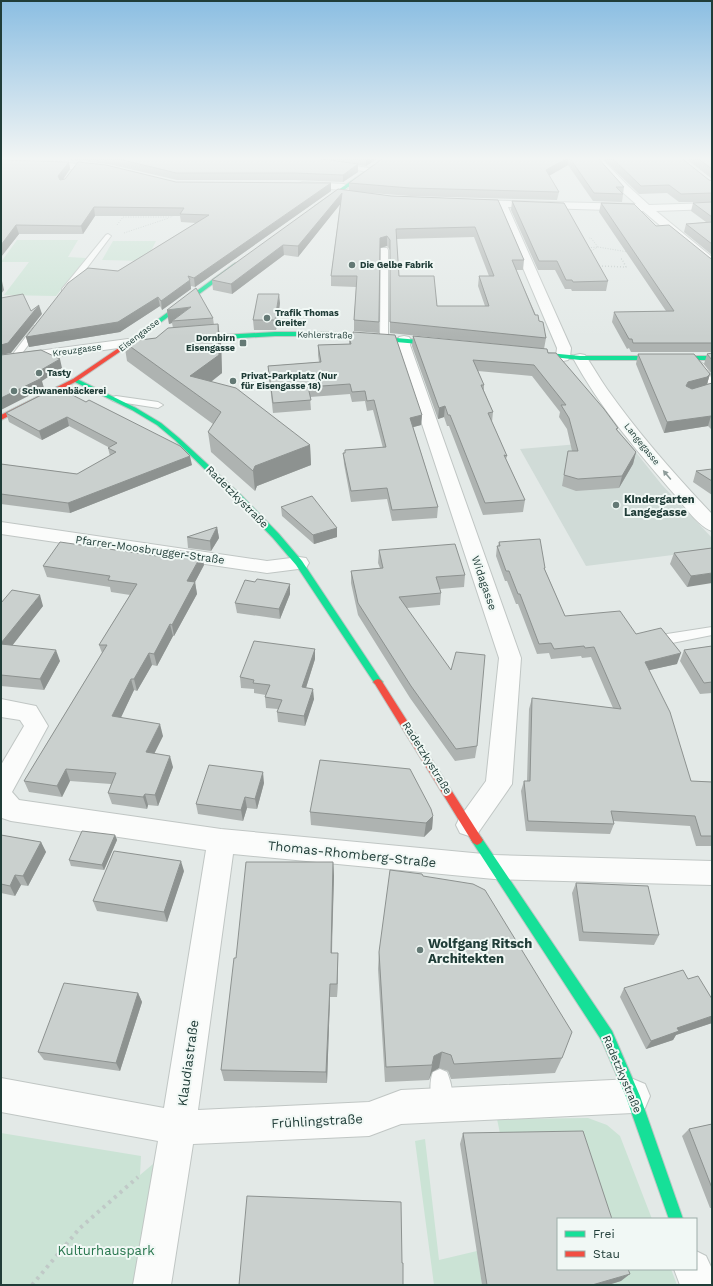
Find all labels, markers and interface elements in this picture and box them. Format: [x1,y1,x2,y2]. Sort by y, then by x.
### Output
marker: Die Gelbe Fabrik [347,260,357,270]
place label: Die Gelbe Fabrik [360,260,433,270]
place label: Trafik Thomas Greiter [275,308,339,328]
marker: Trafik Thomas Greiter [262,313,272,323]
street label: Eisengasse [117,316,161,354]
street label: Kehlerstraße [297,330,353,340]
place label: Dornbirn Eisengasse [186,333,235,353]
marker: Dornbirn Eisengasse [238,338,248,348]
street label: Kreuzgasse [52,342,102,358]
marker: Tasty [34,368,44,378]
place label: Tasty [47,368,72,378]
place label: Privat-Parkplatz (Nur für Eisengasse 18) [241,371,337,391]
marker: Privat-Parkplatz (Nur für Eisengasse 18) [228,376,238,386]
marker: Schwanenbäckerei [9,386,19,396]
place label: Schwanenbäckerei [22,386,107,396]
street label: Langegasse [622,421,662,467]
street label: Radetzkystraße [203,463,271,531]
one-way arrow [663,470,672,480]
place label: Kindergarten Langegasse [624,493,695,519]
marker: Kindergarten Langegasse [611,500,621,510]
street label: Pfarrer-Moosbrugger-Straße [75,533,225,567]
street label: Widagasse [469,554,499,612]
street label: Radetzkystraße [400,719,454,797]
street label: Thomas-Rhomberg-Straße [267,838,437,870]
place label: Wolfgang Ritsch Architekten [428,936,532,966]
marker: Wolfgang Ritsch Architekten [415,945,425,955]
street label: Klaudiastraße [175,1019,201,1107]
street label: Radetzkystraße [600,1033,644,1115]
street label: Frühlingstraße [271,1111,363,1131]
legend [557,1218,697,1270]
text: Frei [593,1227,615,1241]
park label: Kulturhauspark [57,1243,155,1258]
text: Stau [593,1247,620,1261]

